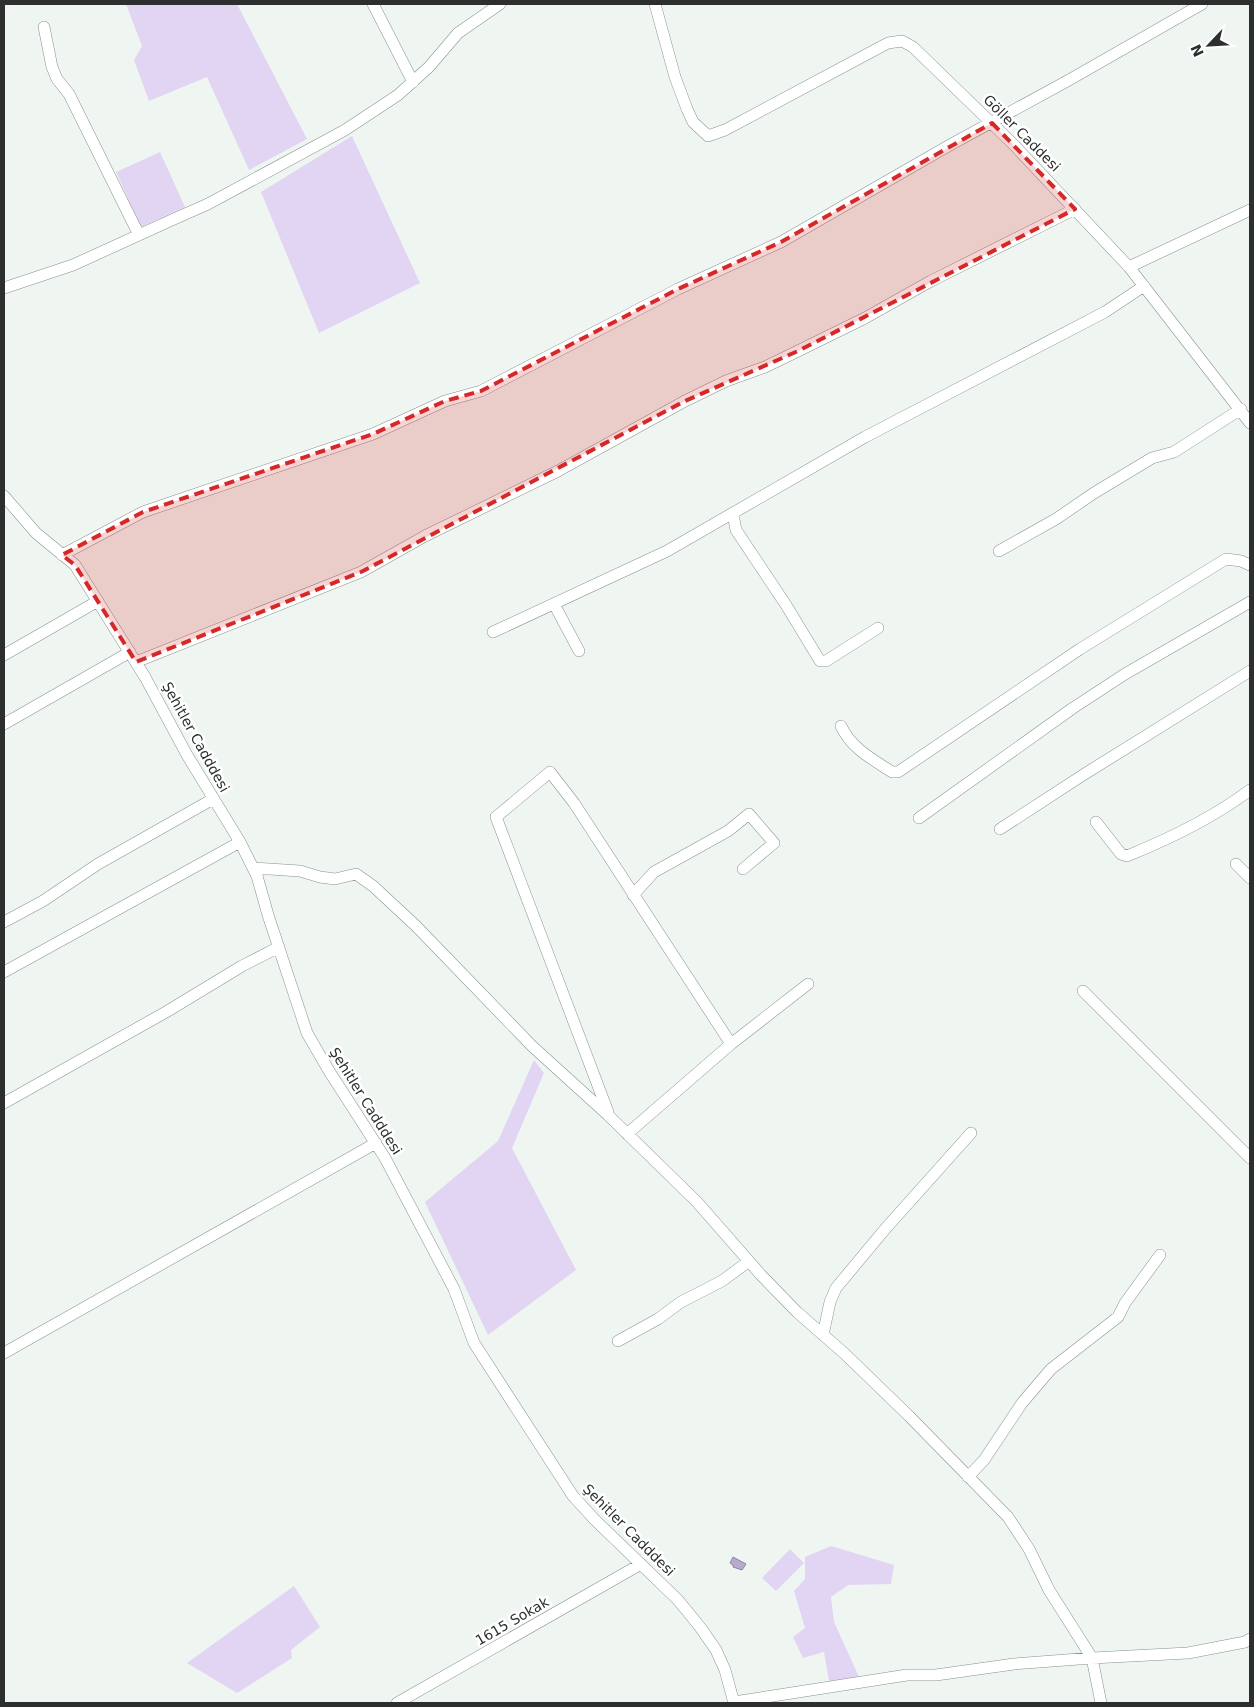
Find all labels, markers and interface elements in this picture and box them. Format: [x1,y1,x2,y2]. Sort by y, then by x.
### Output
north arrow [1184,20,1234,70]
text: N [1187,42,1207,59]
street label: Göller Caddesi [980,91,1064,175]
street label: Şehitler Cadddesi [159,679,233,795]
street label: Şehitler Cadddesi [327,1044,405,1158]
street label: Şehitler Cadddesi [580,1481,678,1579]
street label: 1615 Sokak [472,1593,552,1648]

